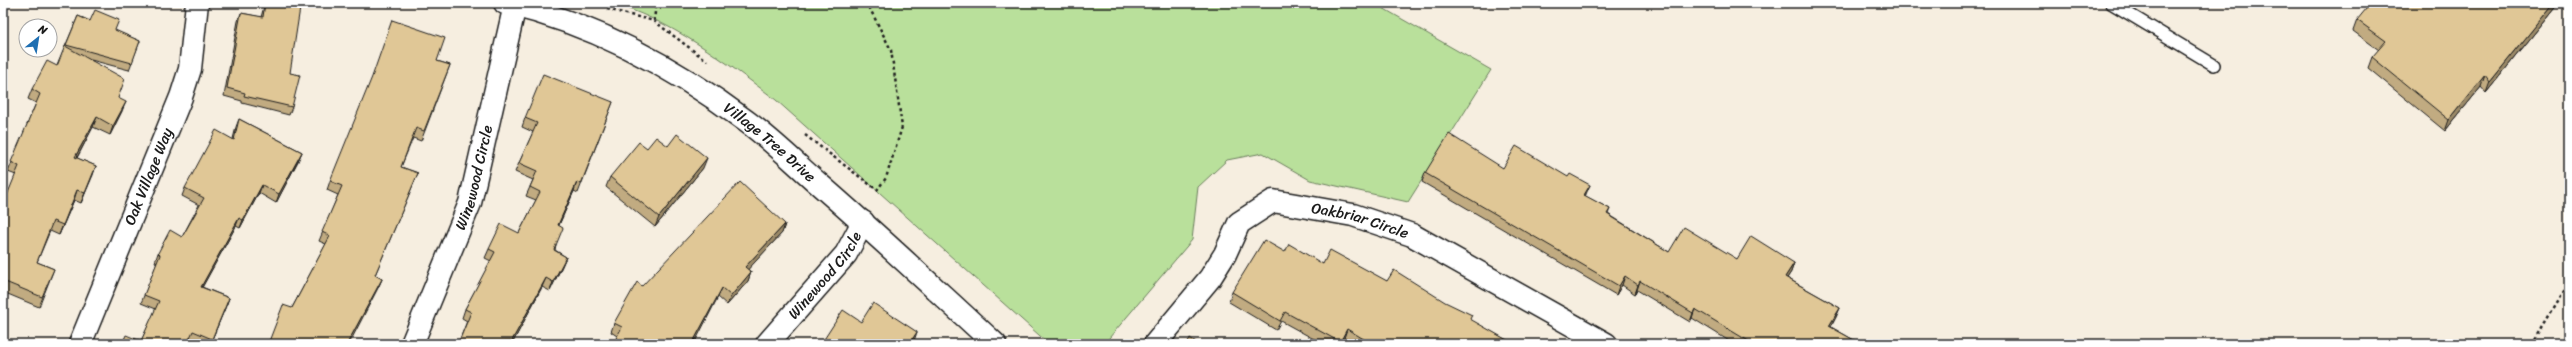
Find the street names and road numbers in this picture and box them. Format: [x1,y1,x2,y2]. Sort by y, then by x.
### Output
street label: Village Tree Drive [718,95,822,189]
street label: Oak Village Way [117,123,180,229]
street label: Winewood Circle [447,123,500,234]
street label: Oakbriar Circle [1309,195,1413,246]
street label: Winewood Circle [781,227,869,325]

